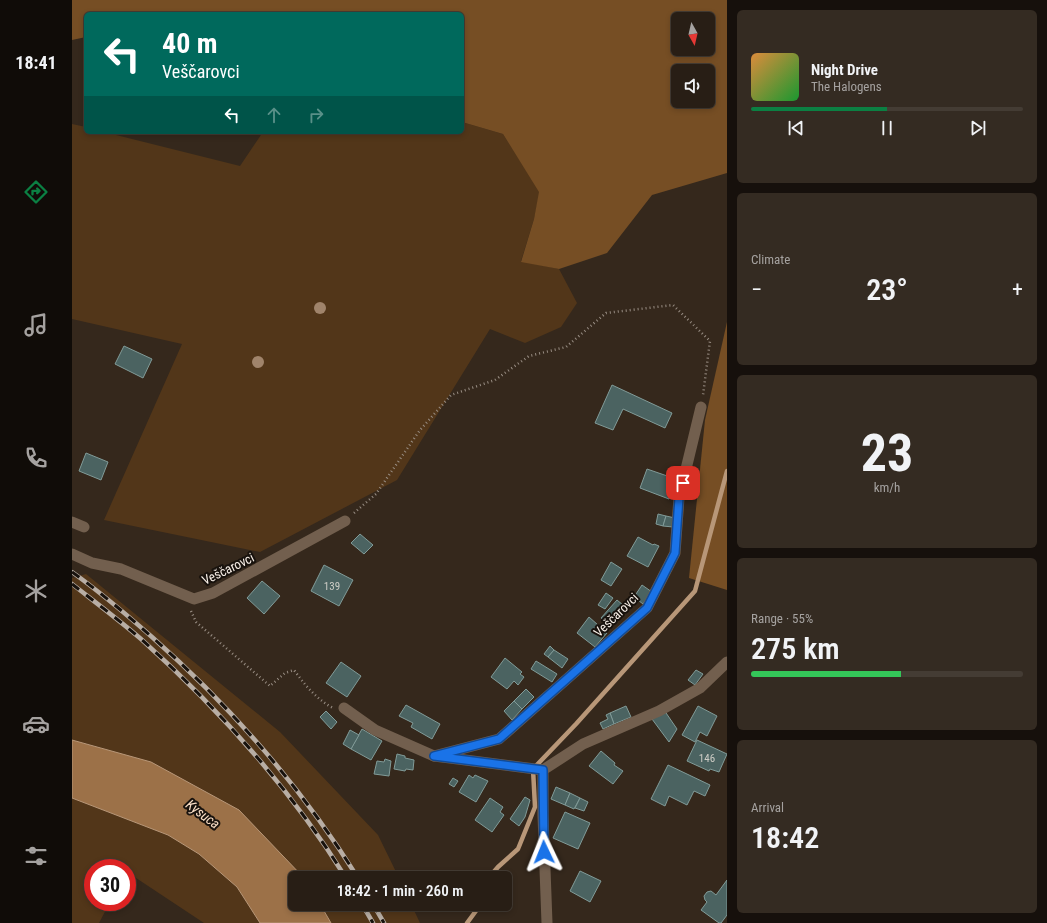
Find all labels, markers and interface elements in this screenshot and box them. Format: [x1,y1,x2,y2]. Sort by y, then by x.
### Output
north arrow [671,12,715,56]
map controls [671,12,715,108]
text: 40 m [162,27,218,60]
icon: left [96,28,148,80]
text: 18:41 [15,52,57,73]
text: Veščarovci [162,61,240,82]
text: Night Drive [811,61,878,79]
button: sound [671,64,715,108]
text: The Halogens [811,79,882,94]
icon: left [221,104,243,126]
icon: ahead [263,104,285,126]
icon: right [305,104,327,126]
icon: previous [785,117,807,139]
icon: pause [876,117,898,139]
icon: next [967,117,989,139]
icon: directions [22,178,50,206]
text: Climate [751,252,790,267]
text: 23° [866,272,908,307]
text: − [751,277,762,302]
text: + [1012,277,1023,302]
icon: music [22,311,50,339]
text: 23 [861,423,913,484]
icon: phone [22,444,50,472]
pin [666,466,700,500]
icon: arrive [672,472,694,494]
text: km/h [874,480,900,495]
street label: Veščarovci [200,550,256,588]
icon: climate [22,577,50,605]
house number: 139 [324,580,340,593]
street label: Veščarovci [591,590,641,640]
text: Range · 55% [751,611,813,626]
text: 275 km [751,631,840,666]
icon: car [22,710,50,738]
house number: 146 [699,752,715,765]
water label: Kysuca [183,796,223,832]
text: Arrival [751,800,784,815]
text: 18:42 [751,820,819,855]
position arrow [523,831,565,873]
icon: filters [22,842,50,870]
speed limit sign: 30 [84,859,136,911]
text: 18:42 · 1 min · 260 m [337,882,463,900]

